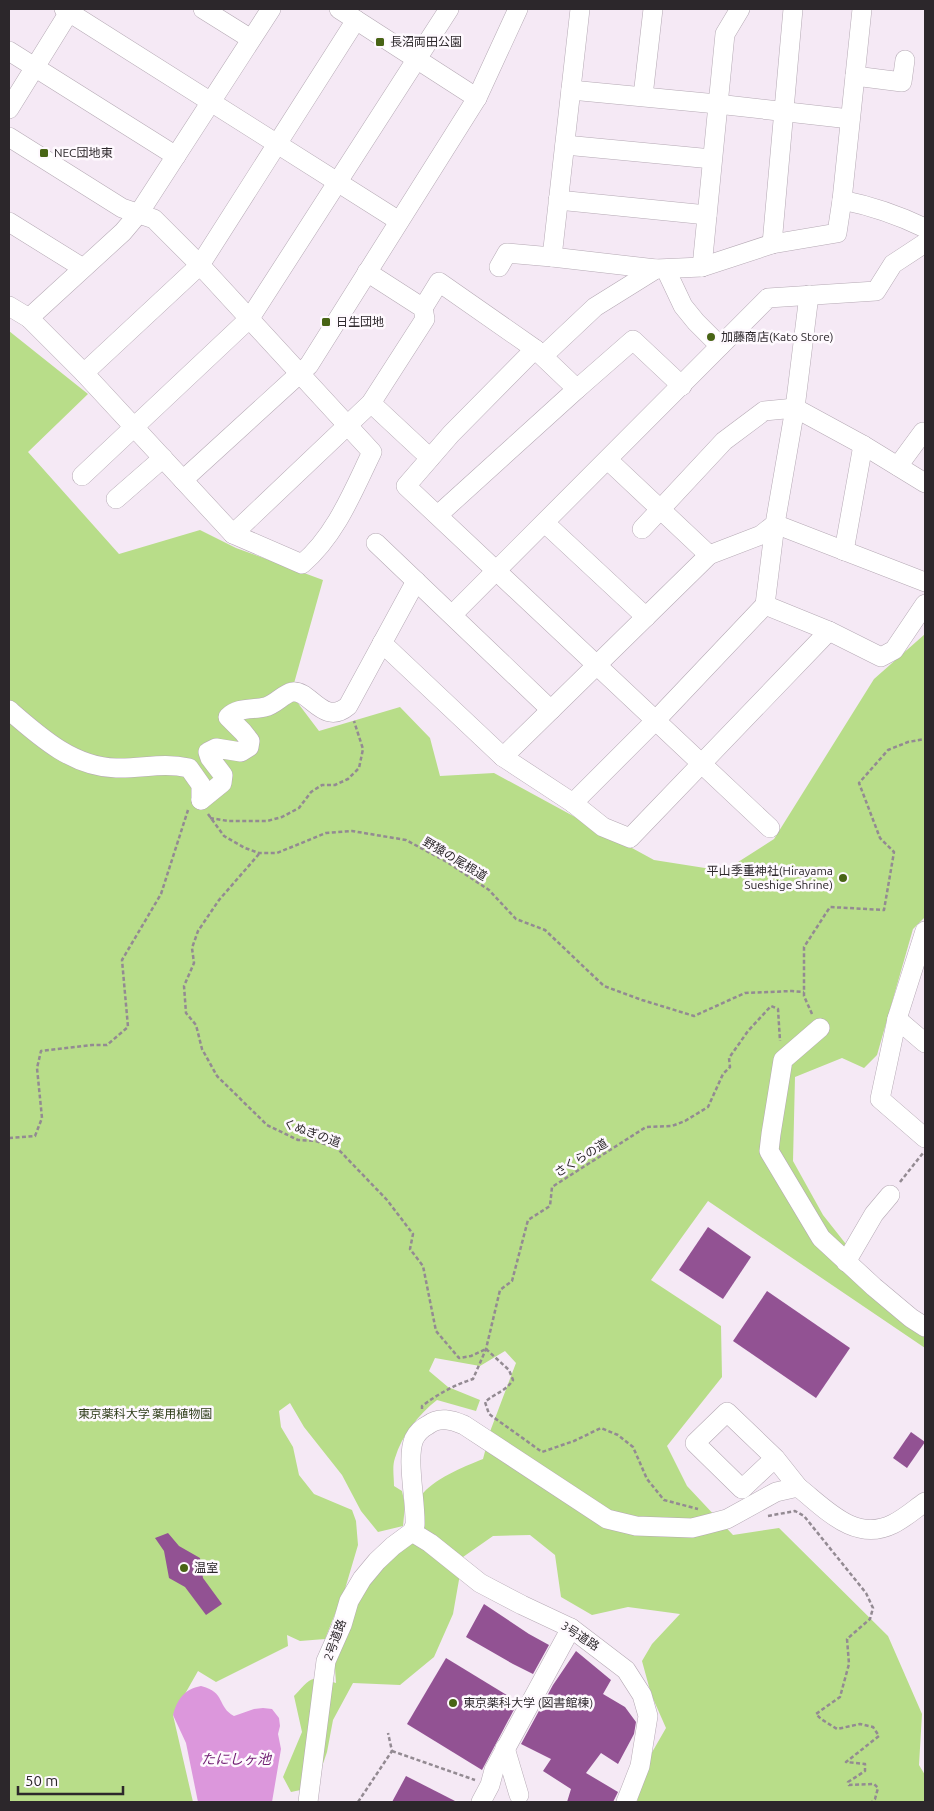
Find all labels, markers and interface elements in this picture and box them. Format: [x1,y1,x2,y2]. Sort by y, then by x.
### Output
place label: 長沼両田公園 [390,35,462,48]
marker: 長沼両田公園 [374,36,386,48]
place label: NEC団地東 [54,146,112,159]
marker: NEC団地東 [38,147,50,159]
place label: 日生団地 [336,315,384,328]
marker: 日生団地 [320,316,332,328]
place label: 加藤商店(Kato Store) [721,330,834,344]
marker: 加藤商店(Kato Store) [705,331,717,343]
street label: 野猿の尾根道 [421,834,489,883]
place label: 平山季重神社(Hirayama Sueshige Shrine) [707,864,833,892]
marker: 平山季重神社(Hirayama Sueshige Shrine) [837,872,849,884]
street label: くぬぎの道 [282,1116,342,1149]
street label: さくらの道 [552,1136,610,1179]
park label: 東京薬科大学 薬用植物園 [78,1407,212,1420]
place label: 温室 [194,1561,218,1574]
marker: 温室 [178,1562,190,1574]
street label: 2号道路 [321,1618,348,1662]
street label: 3号道路 [559,1618,602,1653]
place label: 東京薬科大学 (図書館棟) [463,1696,593,1710]
marker: 東京薬科大学 (図書館棟) [447,1697,459,1709]
water label: たにしヶ池 [201,1751,273,1767]
scale bar [18,1764,122,1796]
text: 50 m [25,1772,58,1789]

